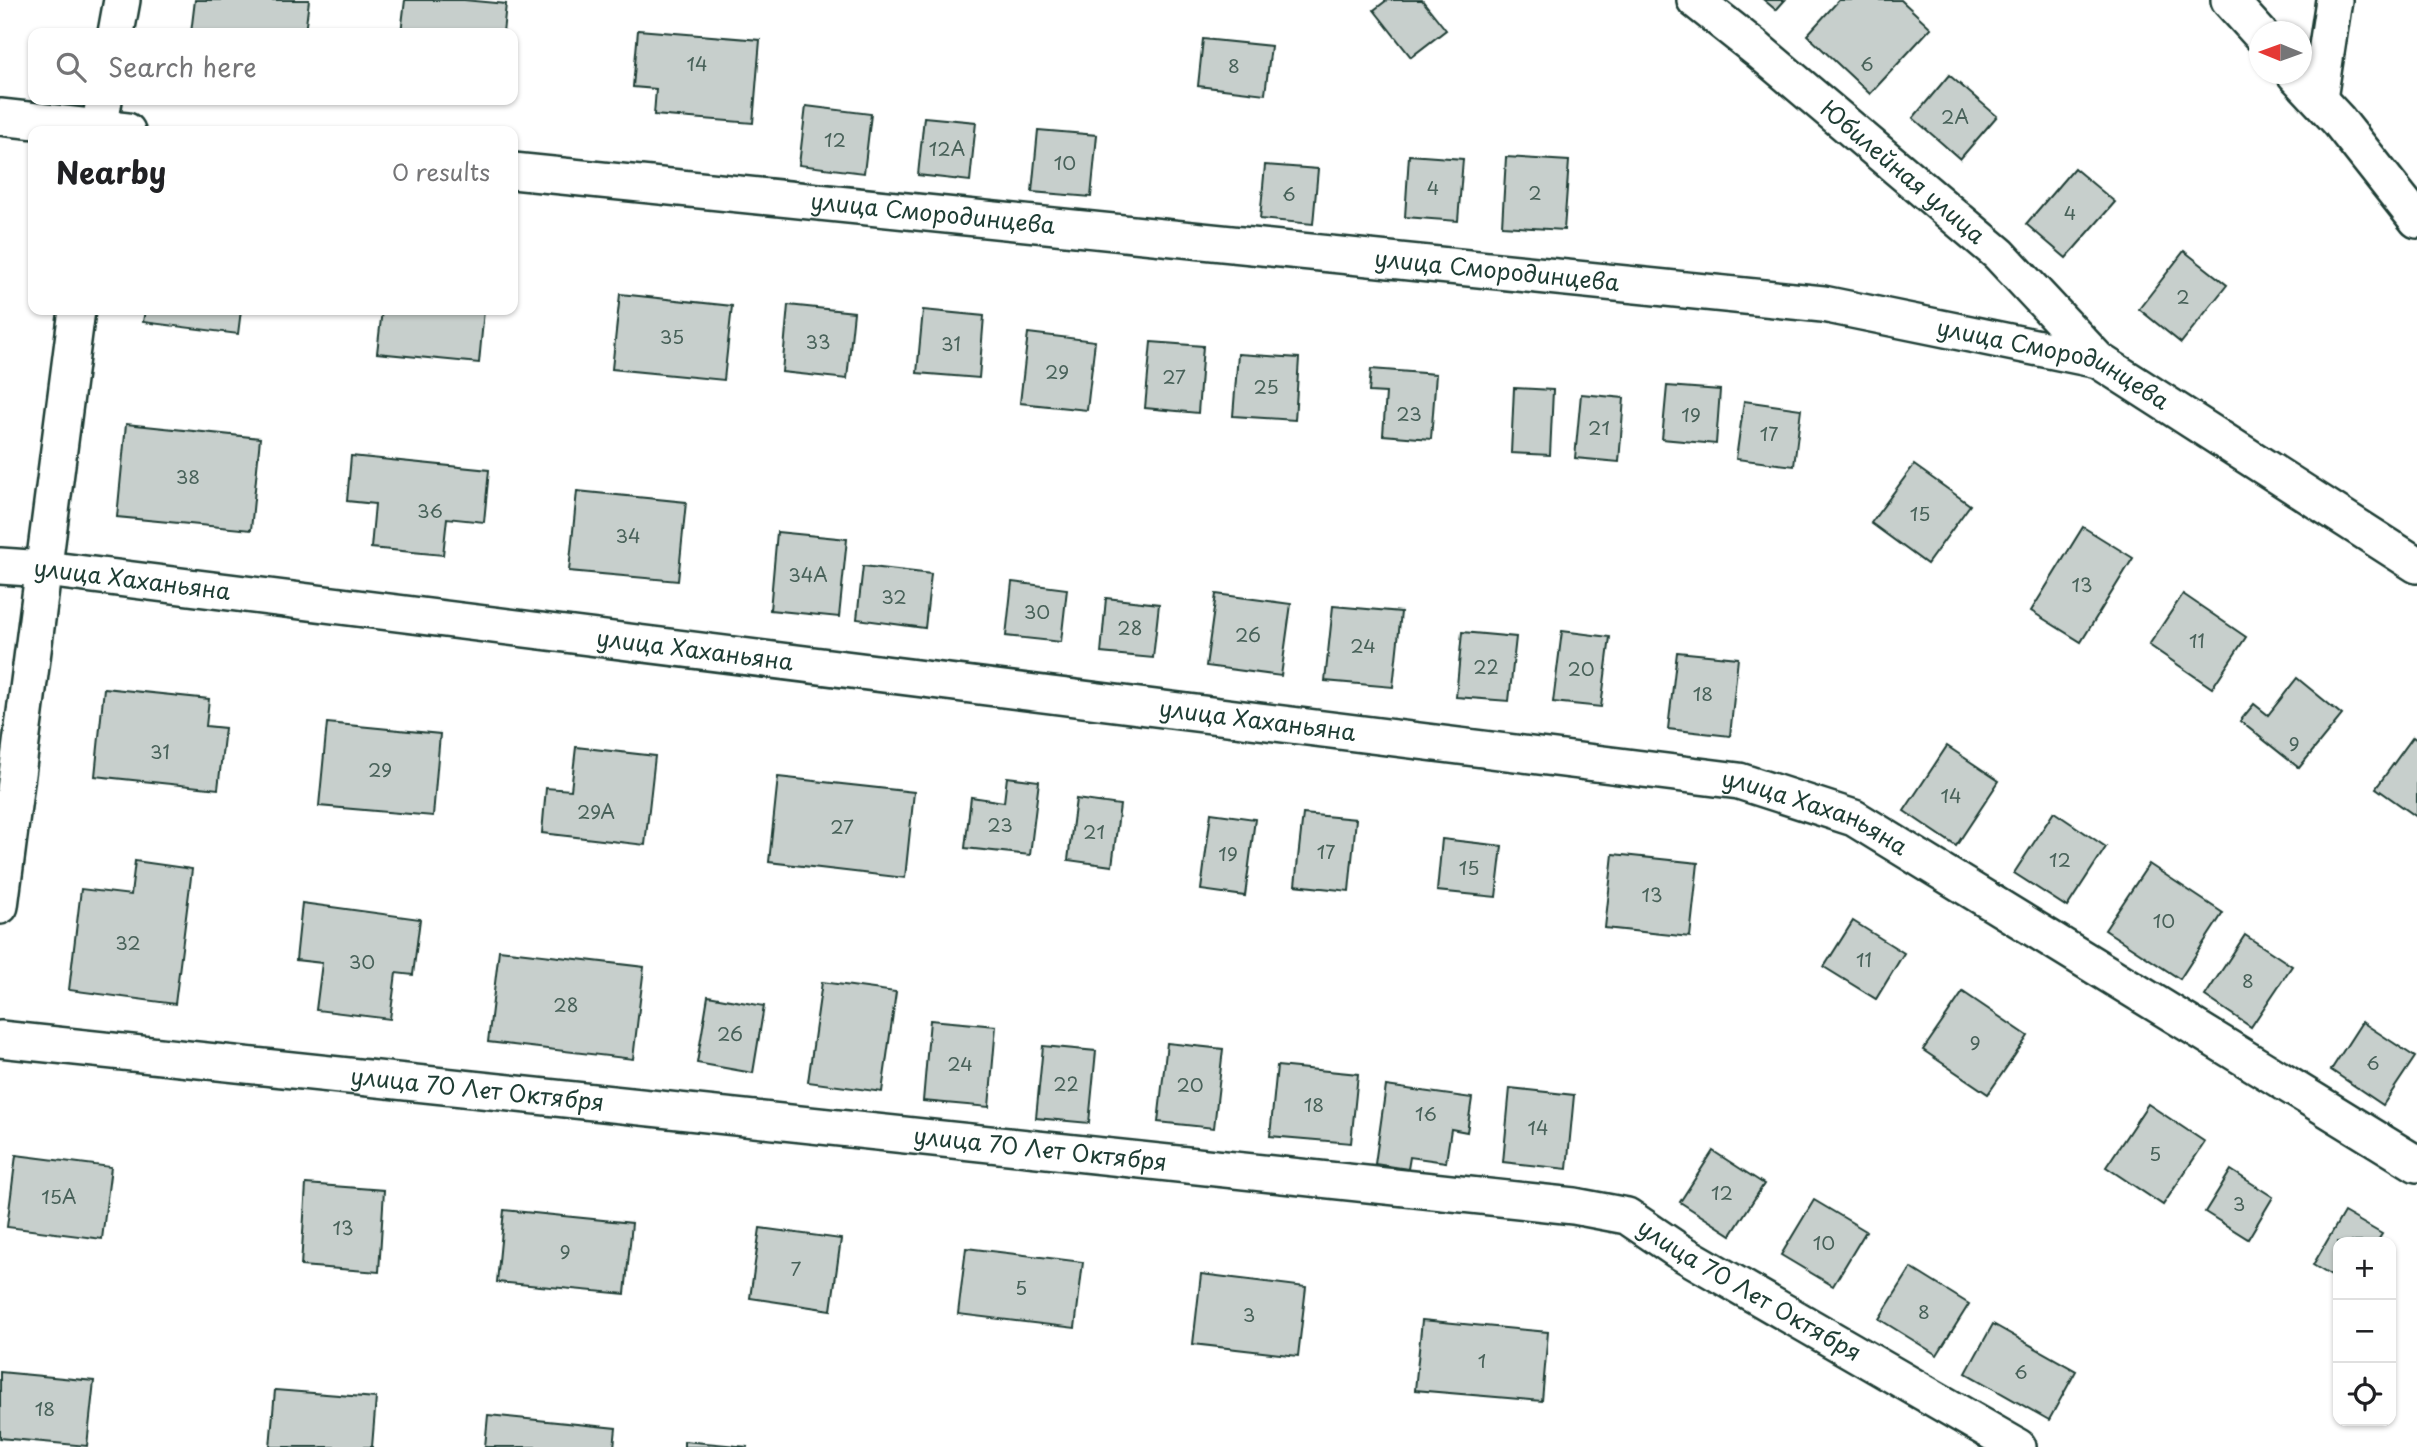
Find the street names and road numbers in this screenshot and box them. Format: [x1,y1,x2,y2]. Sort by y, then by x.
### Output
street label: Юбилейная улица [1813,91,1994,252]
street label: улица Смородинцева [809,182,1058,242]
street label: улица Смородинцева [1373,240,1622,299]
street label: улица Смородинцева [1934,309,2177,418]
street label: улица Хаханьяна [33,549,234,608]
street label: улица Хаханьяна [595,619,796,679]
street label: улица Хаханьяна [1157,690,1359,749]
street label: улица Хаханьяна [1720,760,1916,863]
street label: улица 70 Лет Октября [349,1057,606,1119]
street label: улица 70 Лет Октября [912,1117,1169,1179]
street label: улица 70 Лет Октября [1631,1209,1868,1369]

